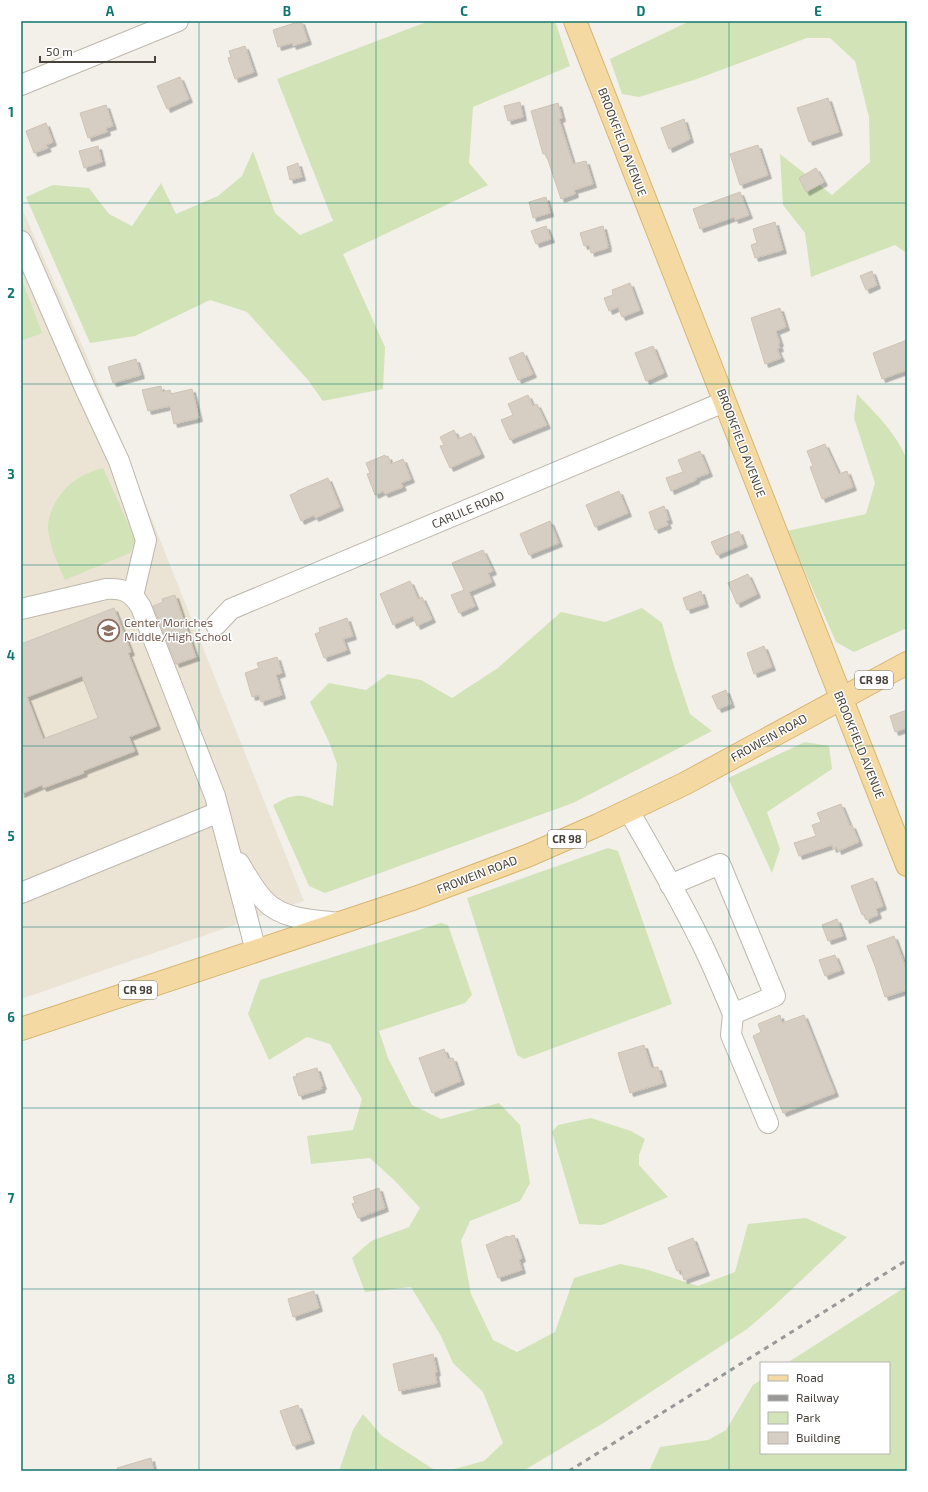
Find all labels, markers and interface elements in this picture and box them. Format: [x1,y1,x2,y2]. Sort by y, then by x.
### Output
text: A [106,3,115,19]
text: B [283,3,291,19]
text: C [460,3,468,19]
text: D [637,3,646,19]
text: E [814,3,822,19]
scale bar [40,38,155,64]
text: 50 m [46,44,73,58]
street label: BROOKFIELD AVENUE [596,85,650,198]
text: 1 [8,104,14,120]
text: 2 [7,285,15,301]
street label: BROOKFIELD AVENUE [715,386,769,499]
text: 3 [7,466,15,482]
street label: CARLILE ROAD [429,488,506,531]
place label: Center Moriches Middle/High School [124,615,232,643]
school or university icon: Center Moriches Middle/High School [96,617,122,643]
text: 4 [7,647,15,663]
road number: CR 98 [855,671,893,689]
street label: BROOKFIELD AVENUE [832,689,888,801]
street label: FROWEIN ROAD [728,710,809,764]
text: 5 [7,828,15,844]
road number: CR 98 [548,830,586,848]
street label: FROWEIN ROAD [434,852,519,896]
road number: CR 98 [119,981,157,999]
text: 6 [7,1009,15,1025]
text: 7 [8,1190,15,1206]
legend [760,1362,890,1454]
text: Road [796,1370,824,1384]
text: 8 [7,1371,15,1387]
text: Railway [796,1390,840,1404]
text: Park [796,1410,821,1424]
text: Building [796,1430,841,1444]

